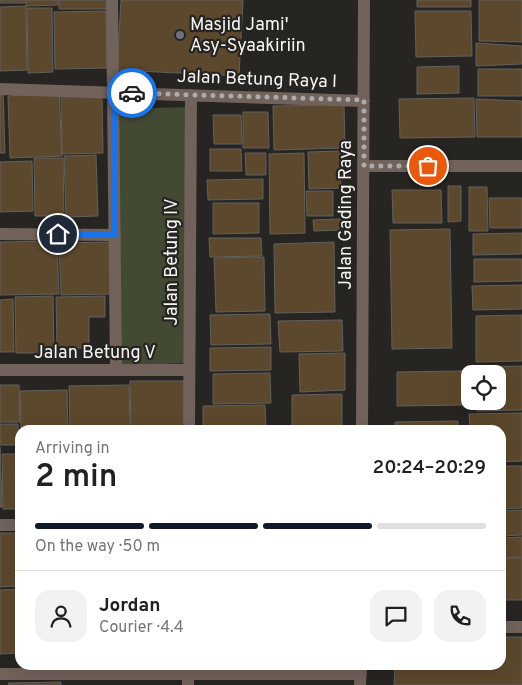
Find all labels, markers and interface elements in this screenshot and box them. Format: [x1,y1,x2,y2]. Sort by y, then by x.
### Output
place label: Masjid Jami' Asy-Syaakiriin [190,14,306,58]
marker: Masjid Jami' Asy-Syaakiriin [174,29,186,41]
street label: Jalan Betung Raya I [177,66,337,94]
courier [107,68,157,118]
icon: car [118,79,146,107]
street label: Jalan Gading Raya [335,140,358,290]
pin [407,145,449,187]
icon: bag [414,152,442,180]
street label: Jalan Betung IV [161,198,184,326]
pin [37,213,79,255]
icon: home [44,220,72,248]
street label: Jalan Betung V [34,342,156,365]
map controls [461,365,506,410]
button: locate [461,365,506,410]
text: Arriving in [35,439,110,459]
text: 20:24–20:29 [373,456,486,480]
text: 2 min [35,458,117,498]
text: On the way · 50 m [35,537,160,557]
button: person [35,590,87,642]
button: chat [370,590,422,642]
button: phone [434,590,486,642]
text: Jordan [99,594,161,618]
text: Courier · 4.4 [99,618,184,638]

